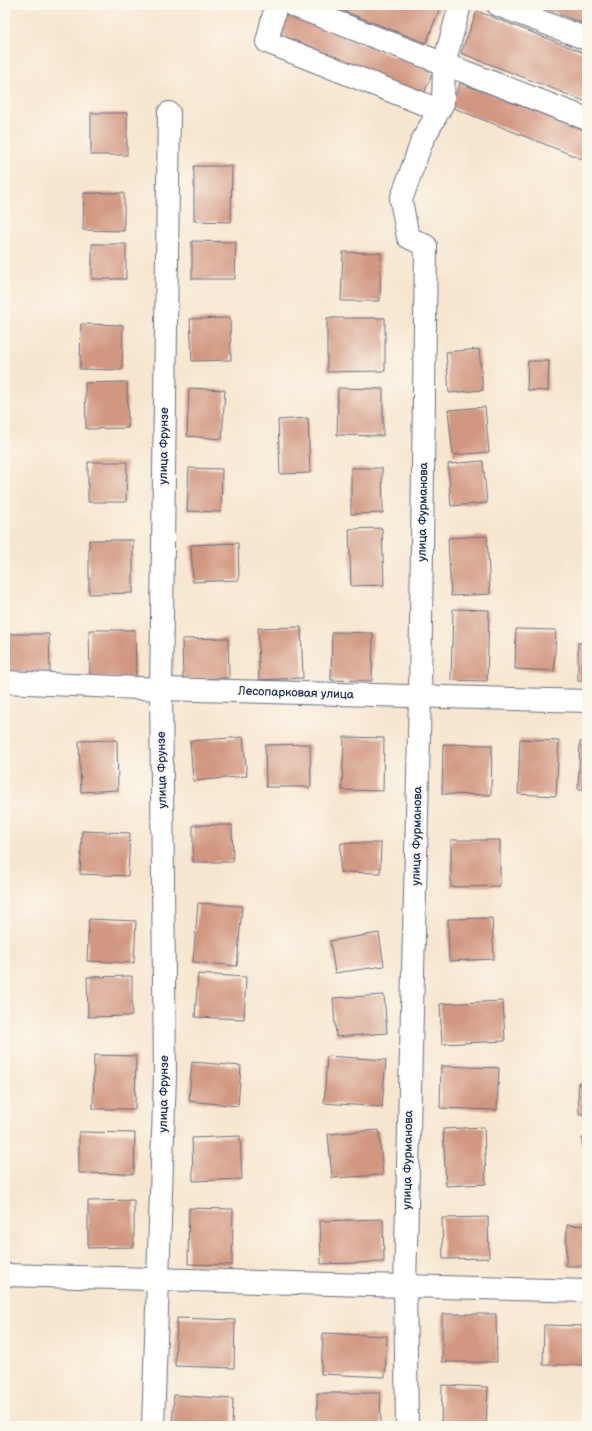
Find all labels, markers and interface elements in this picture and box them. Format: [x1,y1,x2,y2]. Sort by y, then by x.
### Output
street label: улица Фрунзе [156,407,172,485]
street label: улица Фурманова [415,462,431,562]
street label: Лесопарковая улица [237,683,354,703]
street label: улица Фрунзе [154,731,170,809]
street label: улица Фурманова [409,786,425,886]
street label: улица Фрунзе [156,1055,172,1133]
street label: улица Фурманова [400,1110,416,1210]

